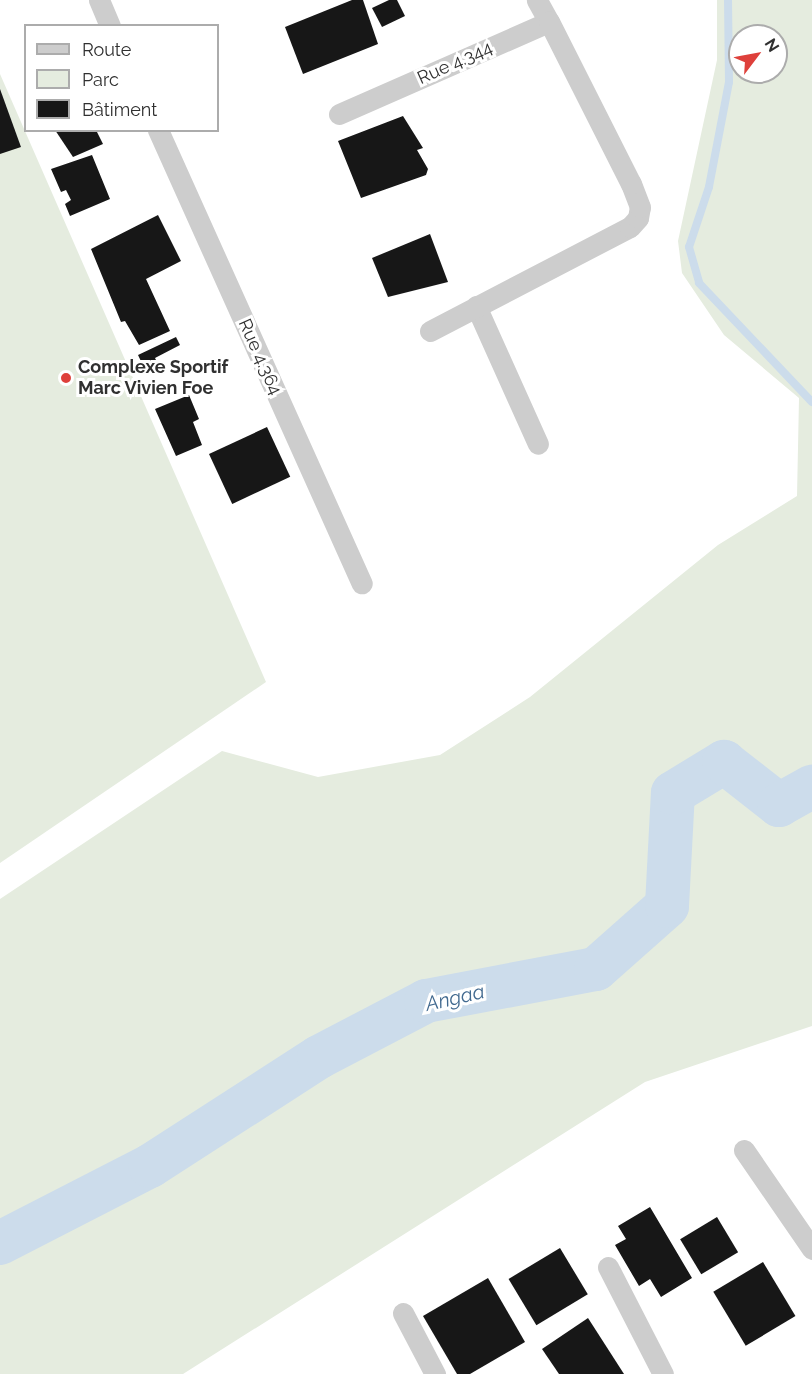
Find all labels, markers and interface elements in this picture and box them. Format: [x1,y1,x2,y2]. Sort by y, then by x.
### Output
legend [24,24,219,132]
north arrow [728,24,788,84]
text: N [761,35,783,55]
street label: Rue 4.344 [414,37,496,89]
text: Route [82,39,131,60]
text: Parc [82,69,119,90]
text: Bâtiment [82,99,157,120]
street label: Rue 4.364 [234,316,286,398]
place label: Complexe Sportif Marc Vivien Foe [78,357,228,400]
marker: Complexe Sportif Marc Vivien Foe [59,371,73,385]
water label: Angaa [423,980,487,1016]

